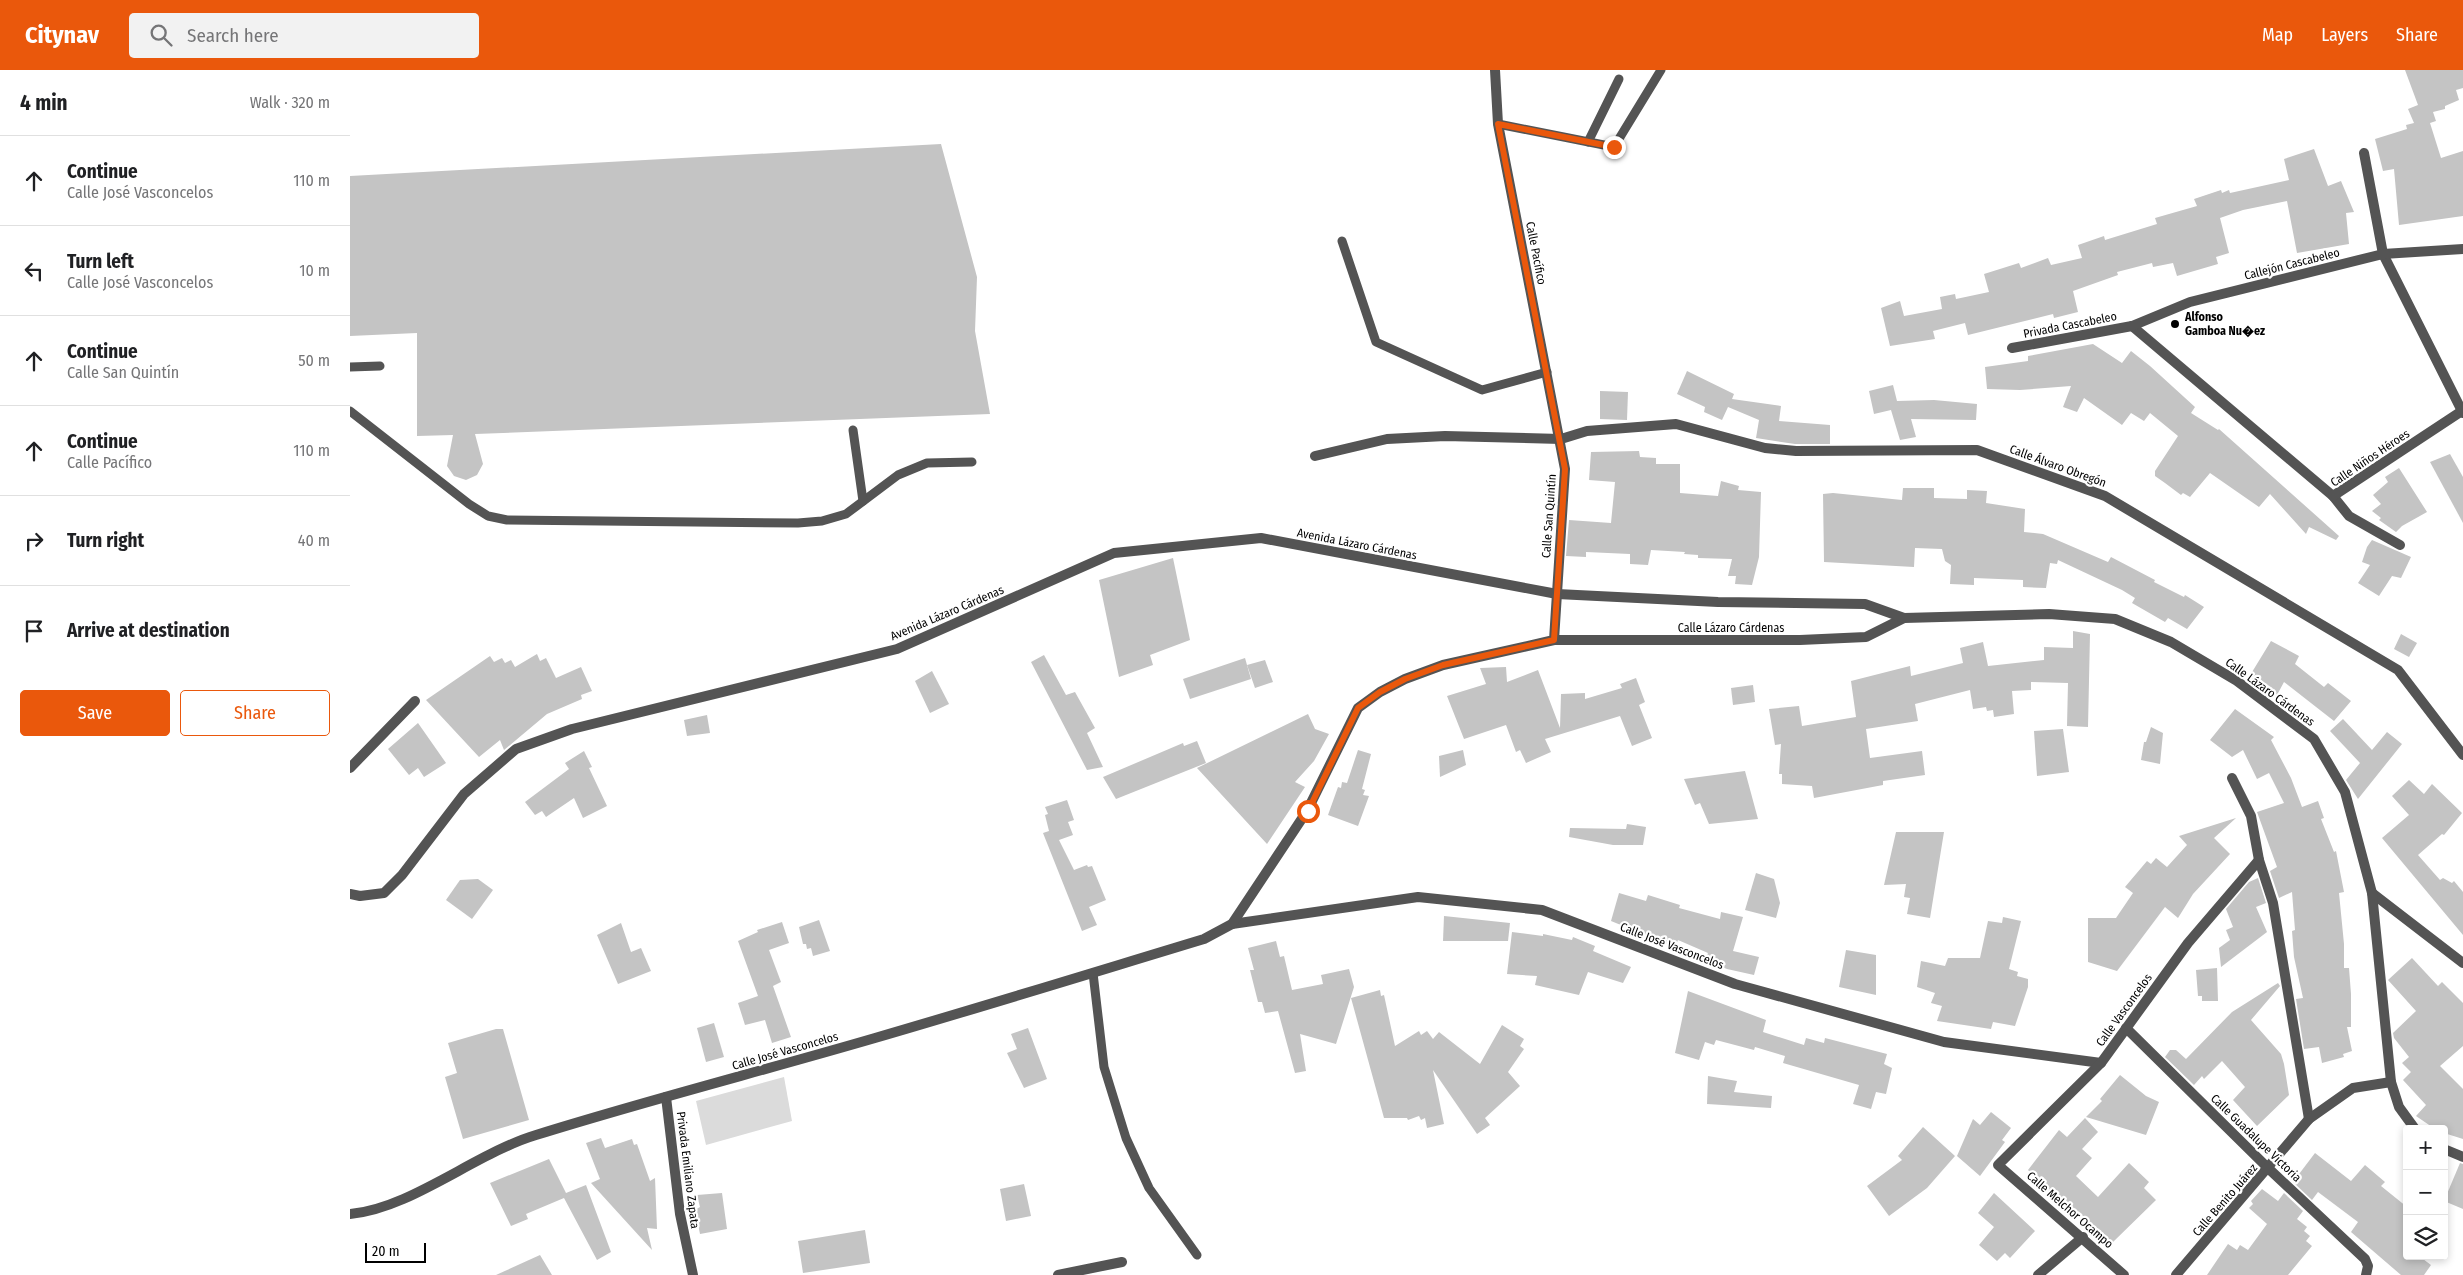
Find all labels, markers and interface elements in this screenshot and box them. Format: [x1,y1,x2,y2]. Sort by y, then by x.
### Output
search box [129,13,479,58]
text: Citynav [25,21,99,49]
icon: search [147,21,175,49]
text: Search here [187,24,279,47]
text: Map [2262,24,2293,46]
text: Layers [2321,24,2368,46]
text: Share [2396,24,2438,46]
text: 4 min [20,90,68,116]
text: Walk · 320 m [250,93,330,112]
route end [1603,136,1626,159]
text: Continue [67,160,138,183]
icon: ahead [20,167,48,195]
text: 110 m [293,171,330,190]
text: Calle José Vasconcelos [67,183,213,202]
street label: Calle Pacífico [1523,220,1549,286]
street label: Callejón Cascabeleo [2243,245,2341,283]
text: Turn left [67,250,134,273]
icon: left [20,257,48,285]
text: 10 m [299,261,330,280]
text: Calle José Vasconcelos [67,273,213,292]
street label: Privada Cascabeleo [2022,309,2118,341]
place label: Alfonso Gamboa Nu�ez [2184,310,2265,338]
marker: Alfonso Gamboa Nu�ez [2169,318,2181,330]
text: Continue [67,340,138,363]
icon: ahead [20,347,48,375]
text: 50 m [298,351,330,370]
text: Calle San Quintín [67,363,179,382]
street label: Calle Niños Héroes [2328,426,2412,490]
text: Continue [67,430,138,453]
icon: ahead [20,437,48,465]
text: 110 m [293,441,330,460]
street label: Calle Álvaro Obregón [2008,441,2109,490]
text: Calle Pacífico [67,453,152,472]
street label: Calle San Quintín [1539,474,1559,558]
street label: Avenida Lázaro Cárdenas [1296,525,1418,563]
icon: right [20,527,48,555]
text: Turn right [67,529,144,552]
text: 40 m [298,531,330,550]
street label: Avenida Lázaro Cárdenas [888,583,1006,643]
icon: arrive [20,617,48,645]
text: Arrive at destination [67,619,230,642]
street label: Calle Lázaro Cárdenas [1678,621,1784,635]
street label: Calle Lázaro Cárdenas [2223,655,2317,729]
button: Save [20,690,170,736]
button: Share [180,690,330,736]
route start [1297,800,1320,823]
street label: Calle José Vasconcelos [1618,920,1726,972]
street label: Calle Vasconcelos [2093,971,2155,1049]
street label: Calle José Vasconcelos [730,1029,840,1073]
street label: Calle Guadalupe Victoria [2208,1091,2304,1185]
street label: Privada Emiliano Zapata [674,1111,702,1230]
map controls [2403,1125,2448,1260]
button: + [2403,1125,2448,1170]
street label: Calle Benito Juárez [2190,1161,2260,1239]
street label: Calle Melchor Ocampo [2024,1169,2116,1251]
button: − [2403,1170,2448,1215]
button: layers [2403,1215,2448,1260]
scale bar [365,1240,426,1263]
text: 20 m [372,1243,400,1260]

